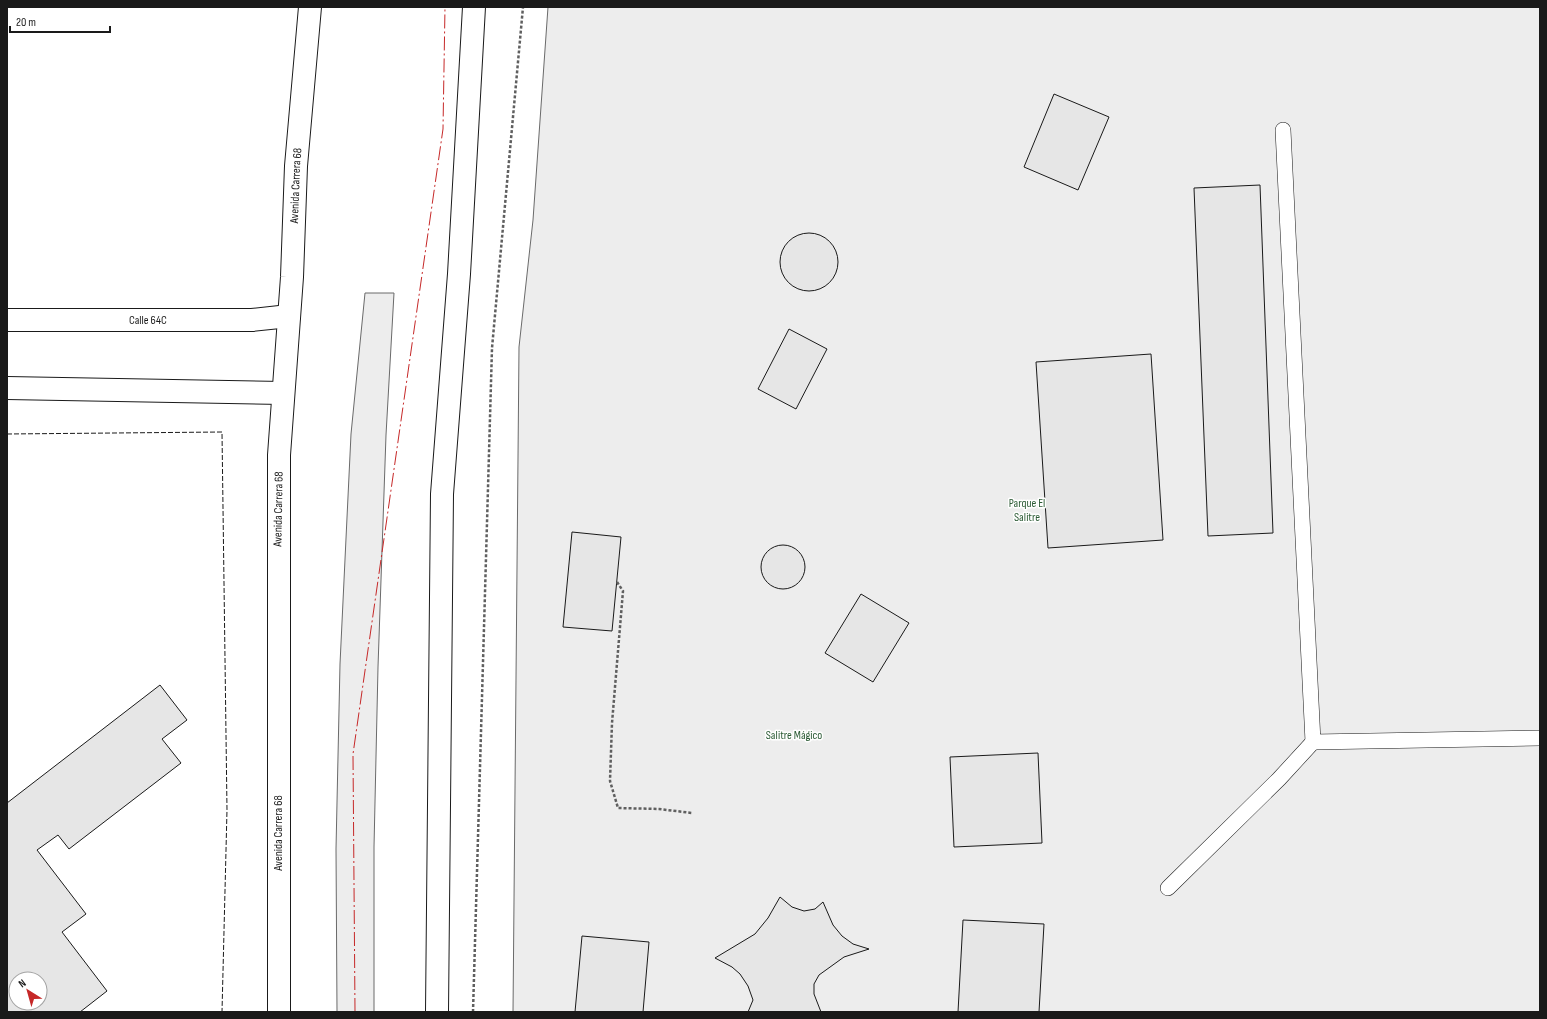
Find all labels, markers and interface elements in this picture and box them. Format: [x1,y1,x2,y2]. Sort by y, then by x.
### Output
scale bar [10,8,110,34]
text: 20 m [16,15,36,30]
street label: Avenida Carrera 68 [287,147,306,225]
street label: Calle 64C [129,313,167,328]
street label: Avenida Carrera 68 [270,471,287,548]
park label: Parque El Salitre [1009,496,1045,525]
park label: Salitre Mágico [766,728,822,743]
street label: Avenida Carrera 68 [271,795,286,872]
north arrow [8,971,48,1011]
text: N [16,976,29,990]

